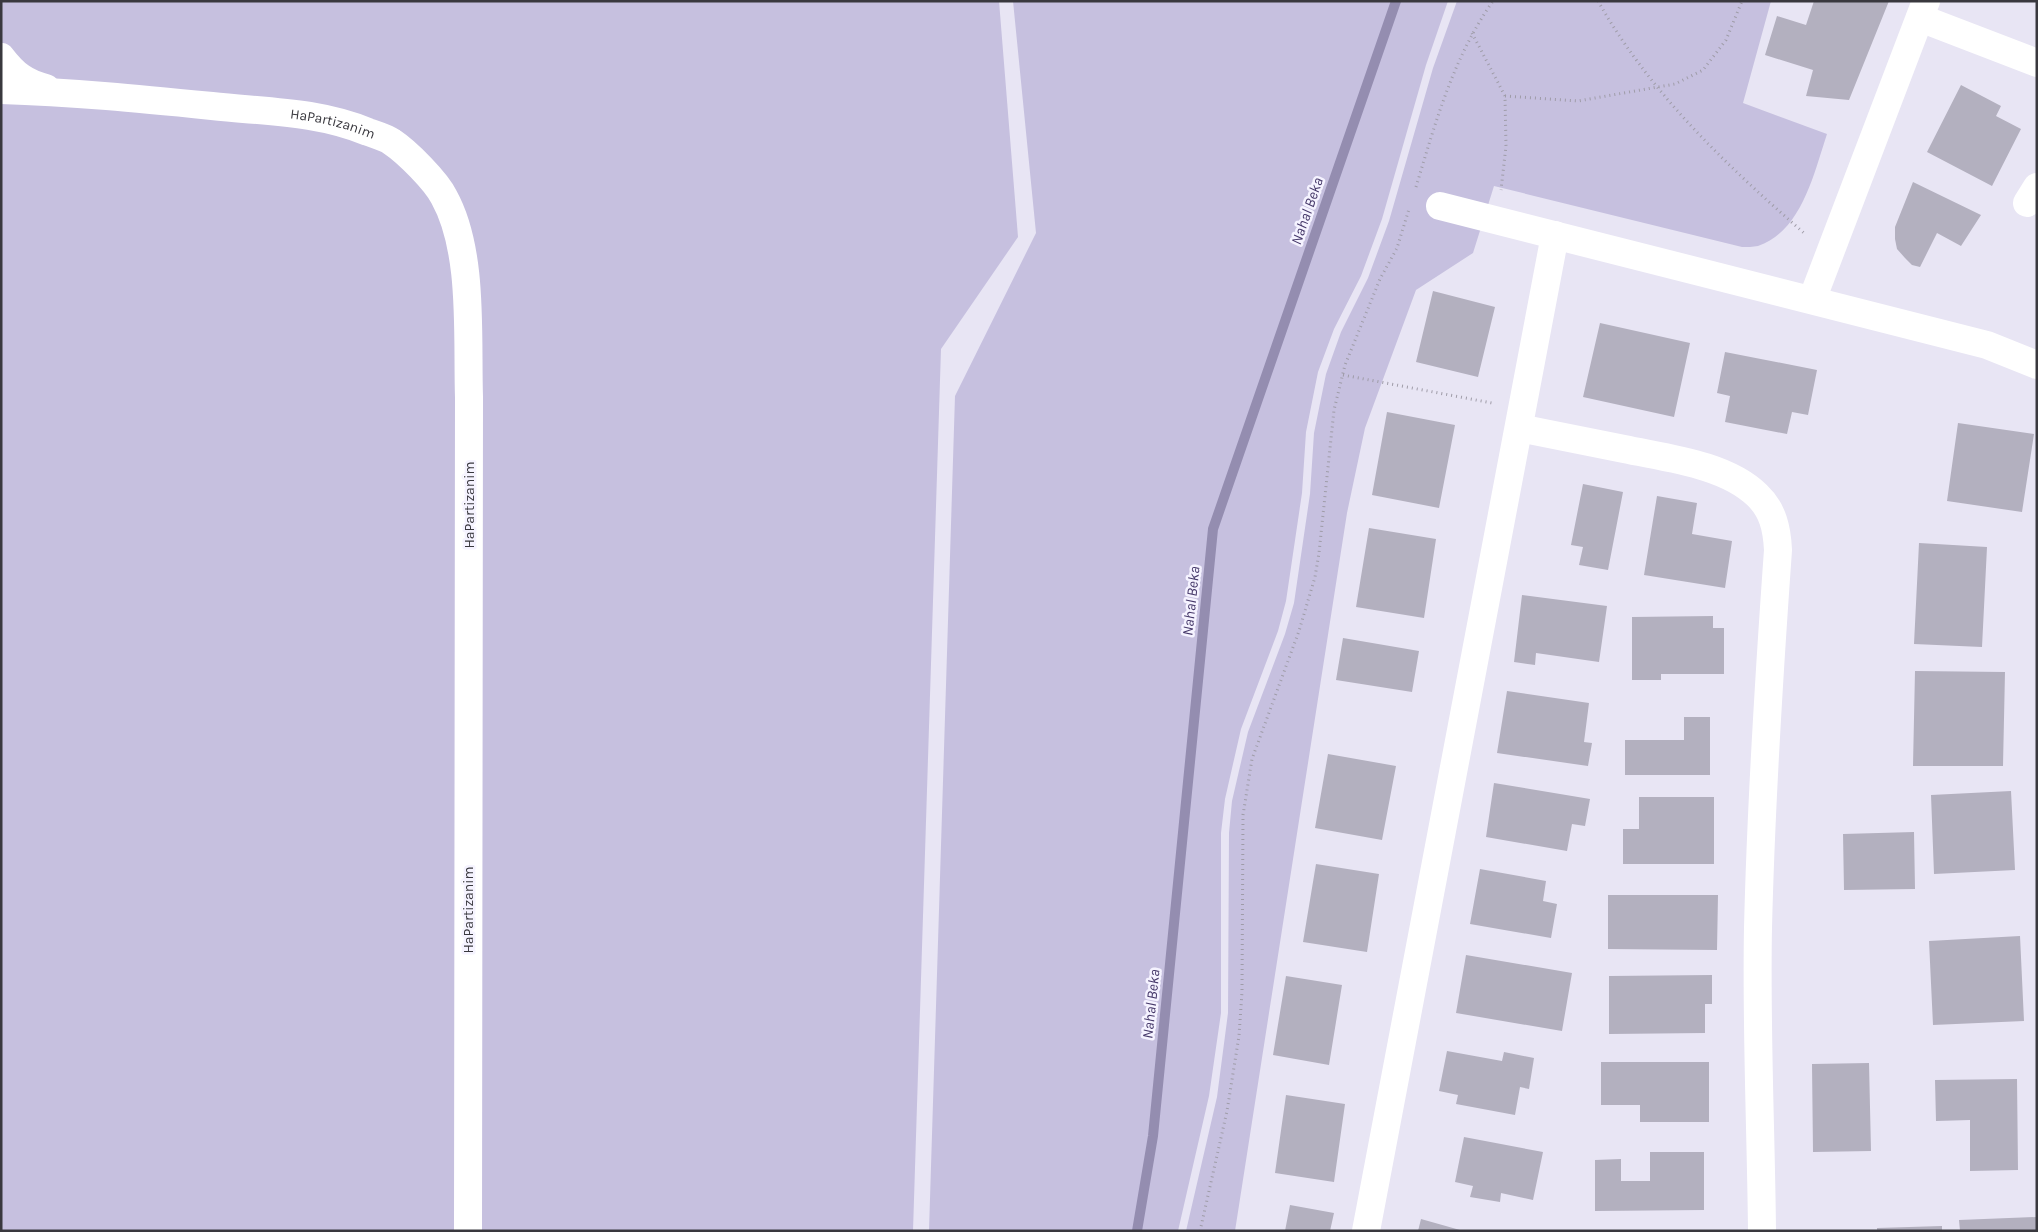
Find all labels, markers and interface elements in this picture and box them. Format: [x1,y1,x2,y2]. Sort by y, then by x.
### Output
street label: HaPartizanim [289,105,378,142]
water label: Nahal Beka [1287,175,1327,247]
street label: HaPartizanim [461,461,478,549]
water label: Nahal Beka [1178,565,1204,637]
street label: HaPartizanim [460,866,477,954]
water label: Nahal Beka [1138,968,1164,1040]

